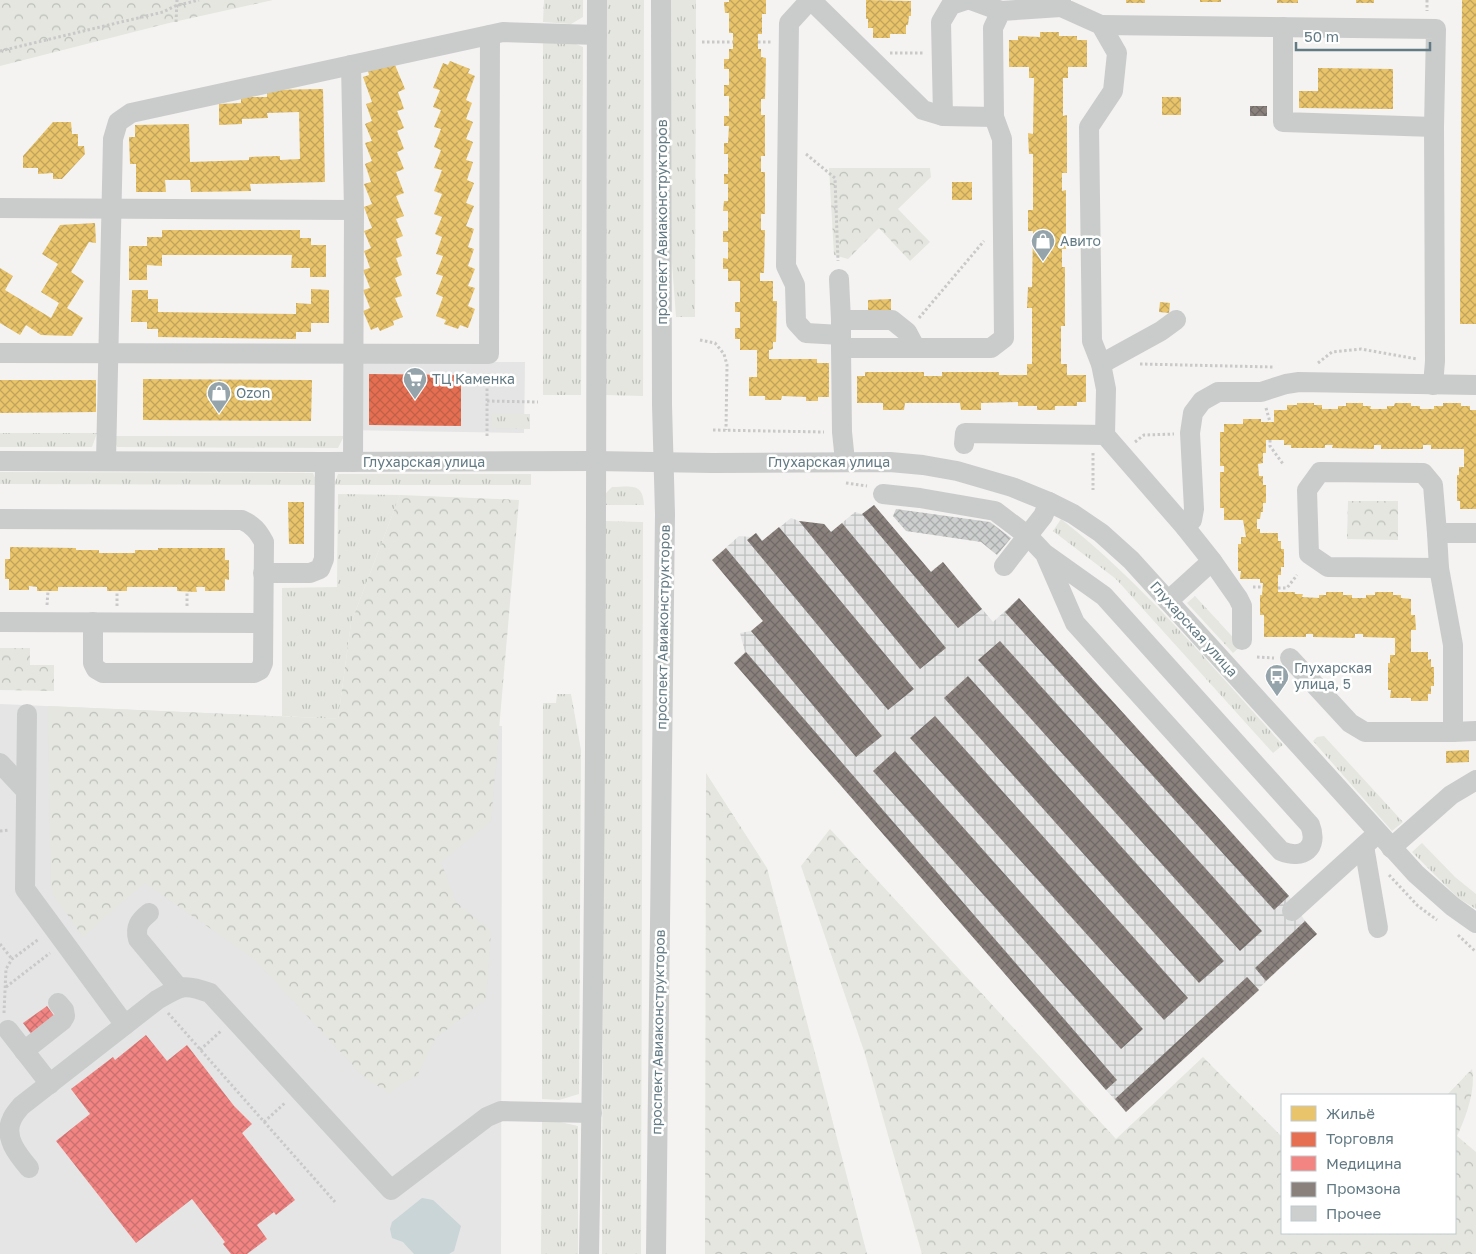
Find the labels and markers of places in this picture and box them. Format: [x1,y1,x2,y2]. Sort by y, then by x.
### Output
shop icon: Авито [1030,228,1056,262]
place label: Авито [1060,232,1101,249]
supermarket icon: ТЦ Каменка [402,366,428,400]
place label: ТЦ Каменка [432,370,515,387]
shop icon: Ozon [206,380,232,414]
place label: Ozon [236,384,270,401]
place label: Глухарская улица, 5 [1294,659,1372,692]
bus stop icon: Глухарская улица, 5 [1264,663,1290,697]

